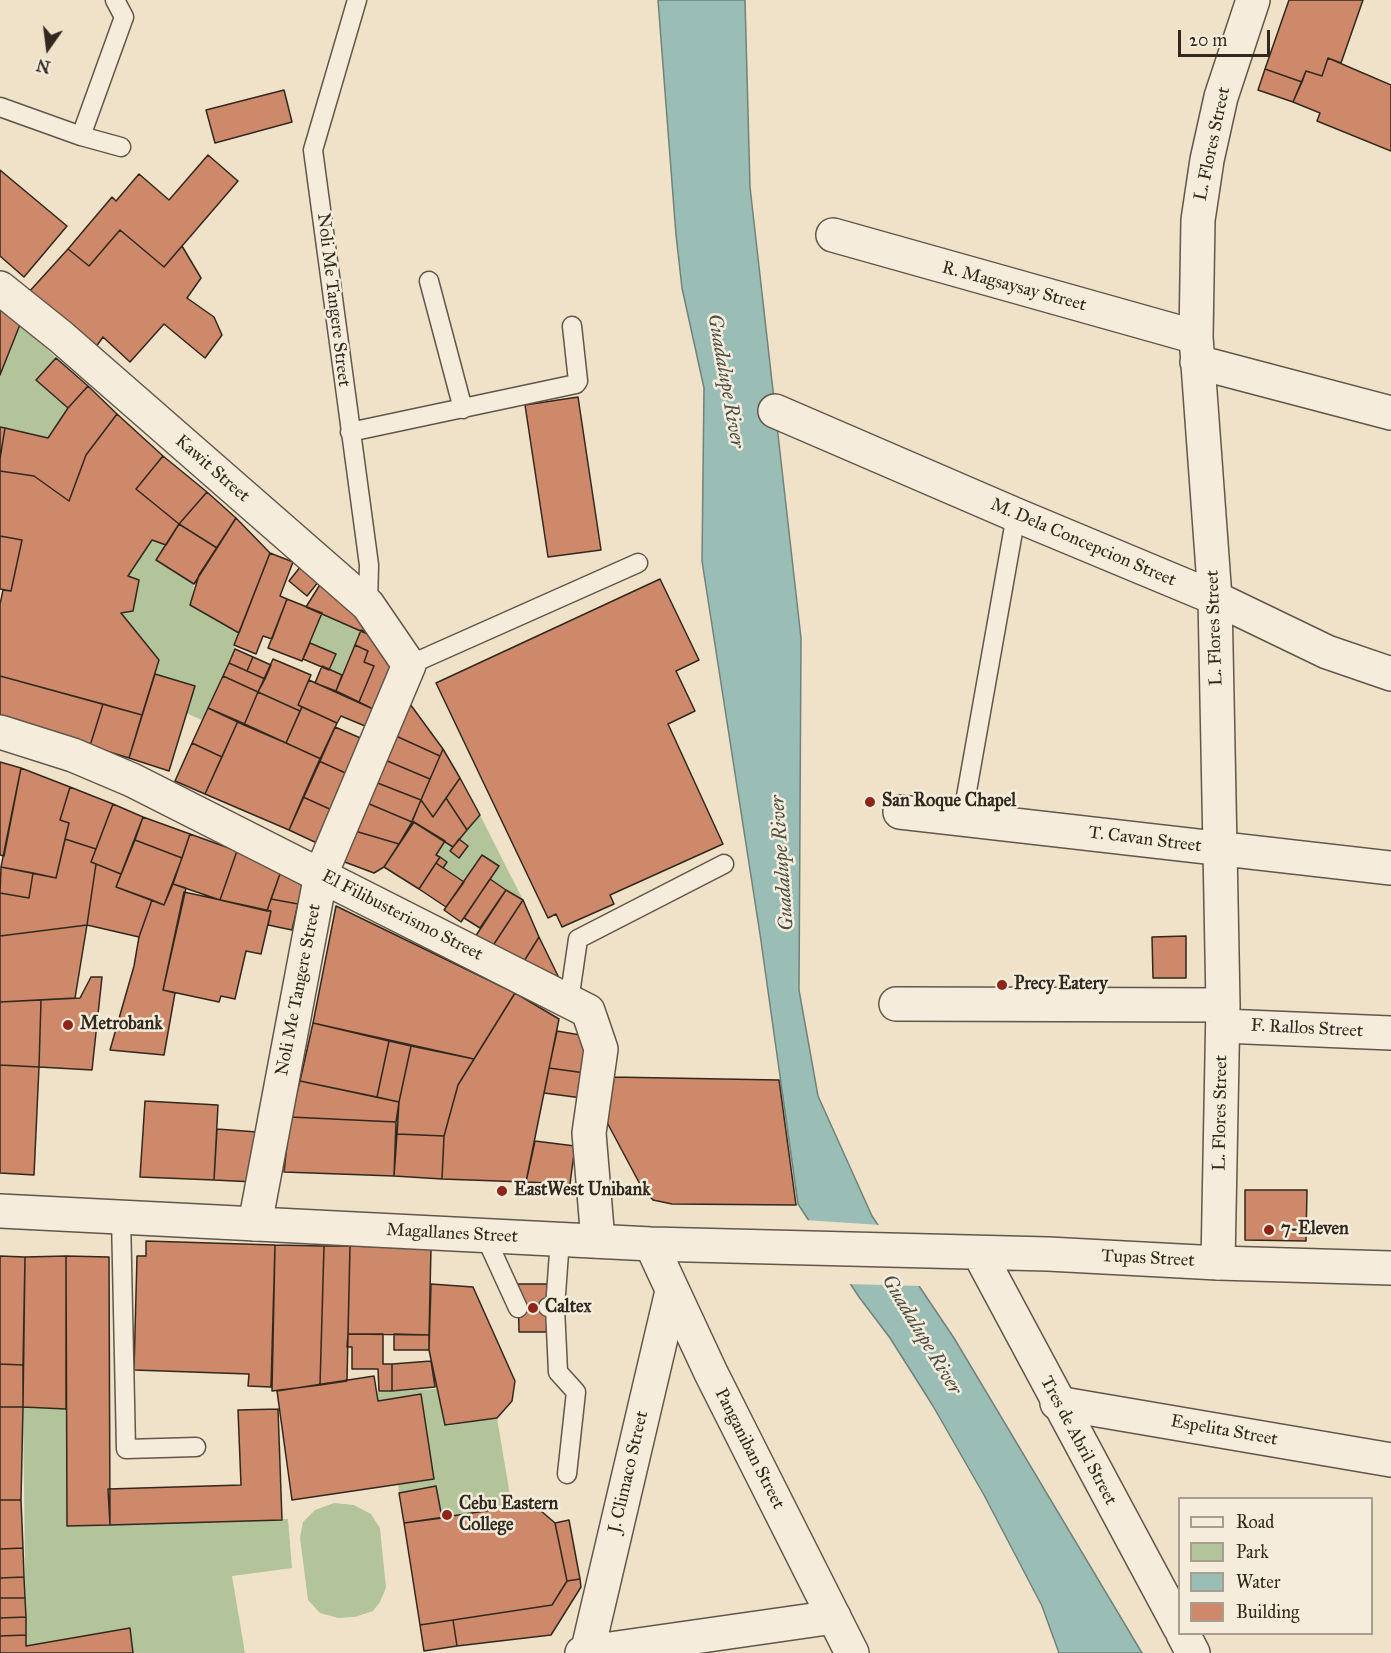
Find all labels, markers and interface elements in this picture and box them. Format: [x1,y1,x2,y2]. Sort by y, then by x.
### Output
north arrow [18,18,78,78]
scale bar [1181,18,1272,56]
text: 20 m [1189,29,1227,51]
text: N [35,55,52,77]
street label: L. Flores Street [1190,85,1236,203]
street label: Noli Me Tangere Street [312,212,354,388]
street label: R. Magsaysay Street [939,257,1089,317]
water label: Guadalupe River [701,312,749,450]
street label: Kawit Street [170,431,254,507]
street label: M. Dela Concepcion Street [987,494,1179,592]
street label: L. Flores Street [1202,570,1228,686]
place label: San Roque Chapel [882,791,1016,813]
water label: Guadalupe River [766,794,800,932]
marker: San Roque Chapel [863,795,877,809]
street label: T. Cavan Street [1087,822,1203,858]
street label: El Filibusterismo Street [318,866,486,966]
street label: Noli Me Tangere Street [272,902,326,1078]
place label: Precy Eatery [1014,974,1108,996]
marker: Precy Eatery [995,978,1009,992]
place label: Metrobank [80,1014,163,1036]
street label: F. Rallos Street [1250,1015,1364,1043]
marker: Metrobank [61,1018,75,1032]
street label: L. Flores Street [1209,1055,1233,1171]
place label: EastWest Unibank [514,1180,651,1202]
marker: EastWest Unibank [495,1184,509,1198]
place label: 7-Eleven [1281,1219,1349,1241]
street label: Magallanes Street [386,1220,518,1248]
marker: 7-Eleven [1262,1223,1276,1237]
street label: Tupas Street [1101,1246,1195,1272]
water label: Guadalupe River [876,1271,966,1399]
place label: Caltex [545,1297,591,1319]
marker: Caltex [526,1301,540,1315]
street label: Tres de Abril Street [1035,1373,1121,1509]
street label: Panganiban Street [709,1385,789,1513]
street label: J. Climaco Street [604,1409,654,1535]
street label: Espelita Street [1169,1411,1279,1451]
place label: Cebu Eastern College [459,1494,558,1537]
legend [1178,1497,1373,1635]
marker: Cebu Eastern College [440,1508,454,1522]
text: Road [1236,1511,1274,1533]
text: Park [1236,1541,1269,1563]
text: Water [1236,1571,1280,1593]
text: Building [1236,1601,1299,1623]

